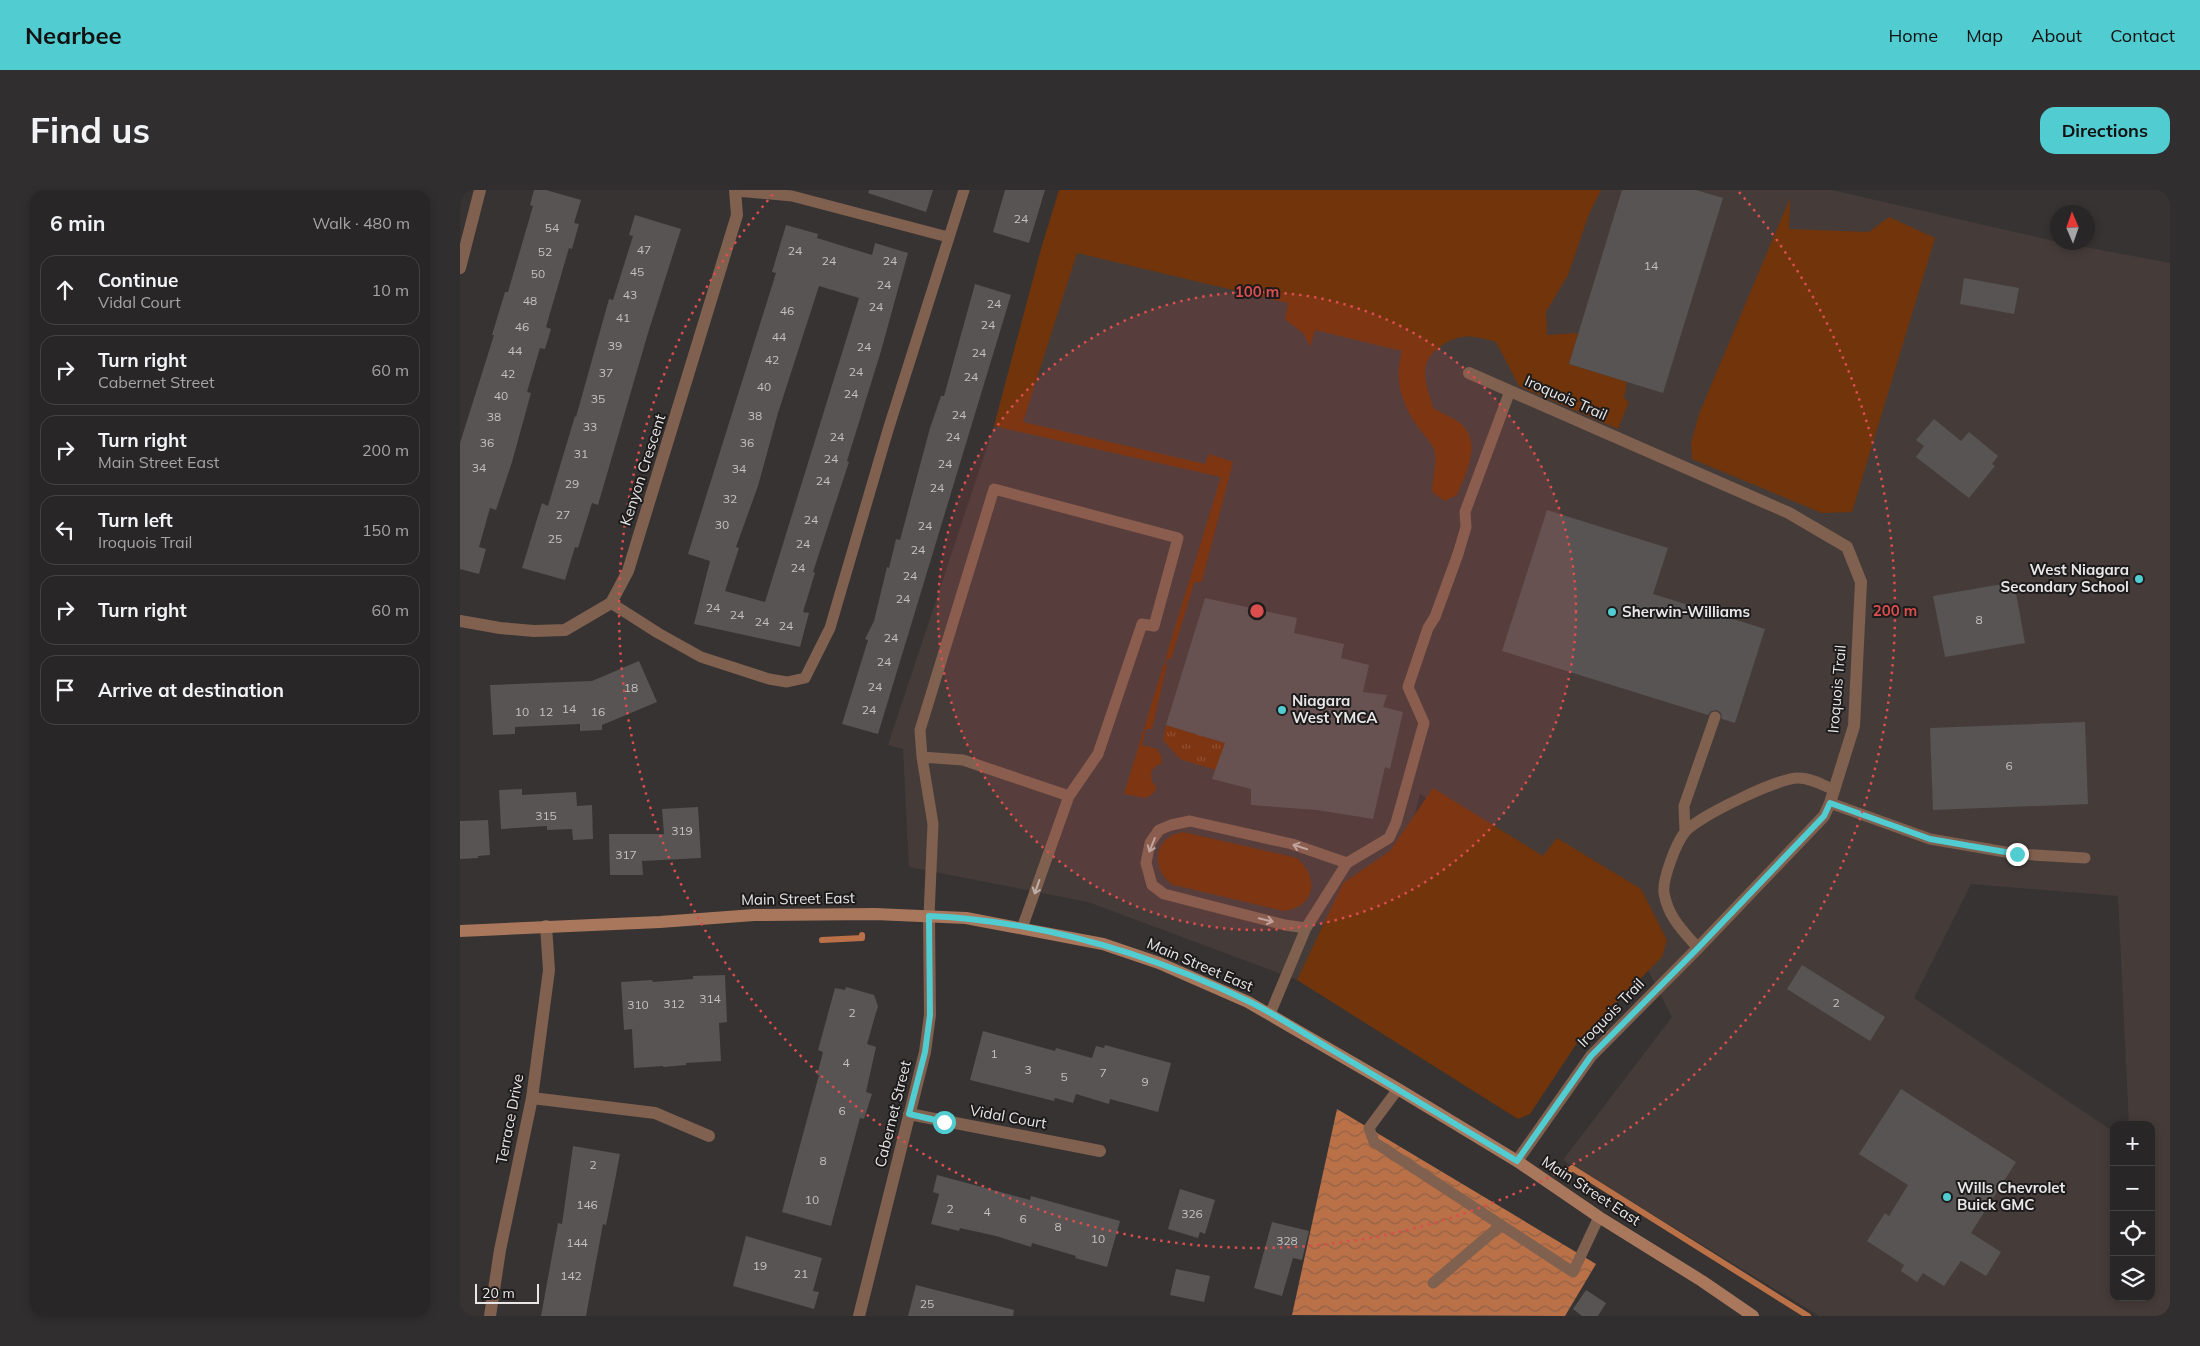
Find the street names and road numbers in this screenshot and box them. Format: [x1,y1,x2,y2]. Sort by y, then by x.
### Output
street label: Iroquois Trail [1522,371,1610,424]
street label: Kenyon Crescent [616,412,669,528]
street label: Iroquois Trail [1823,644,1850,734]
street label: Main Street East [741,888,855,909]
street label: Main Street East [1144,934,1256,996]
street label: Iroquois Trail [1573,974,1648,1051]
street label: Cabernet Street [870,1059,915,1169]
street label: Terrace Drive [491,1072,528,1166]
street label: Vidal Court [968,1100,1048,1133]
street label: Main Street East [1538,1152,1644,1230]

